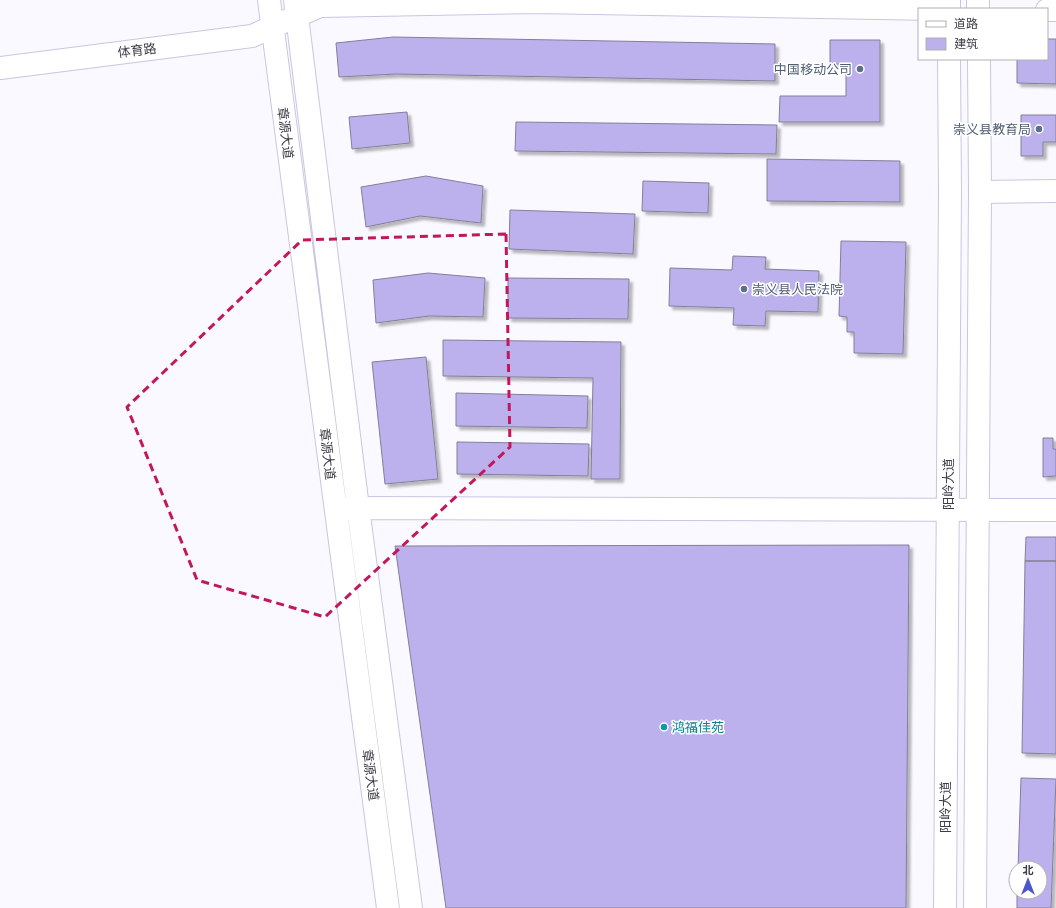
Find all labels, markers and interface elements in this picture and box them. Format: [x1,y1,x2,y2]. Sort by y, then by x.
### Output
legend [918,8,1048,60]
text: 道路 [954,16,978,31]
text: 建筑 [954,36,978,51]
street label: 体育路 [117,40,157,60]
place label: 中国移动公司 [774,61,852,77]
marker: 中国移动公司 [855,64,865,74]
street label: 章源大道 [275,106,297,160]
place label: 崇义县教育局 [953,121,1031,137]
marker: 崇义县教育局 [1034,124,1044,134]
place label: 崇义县人民法院 [752,281,843,297]
marker: 崇义县人民法院 [739,284,749,294]
street label: 章源大道 [317,427,339,481]
street label: 阳岭大道 [940,458,956,510]
place label: 鸿福佳苑 [672,719,724,735]
marker: 鸿福佳苑 [659,722,669,732]
street label: 章源大道 [359,748,383,802]
street label: 阳岭大道 [937,781,953,833]
north arrow [1008,860,1048,900]
text: 北 [1023,863,1034,877]

